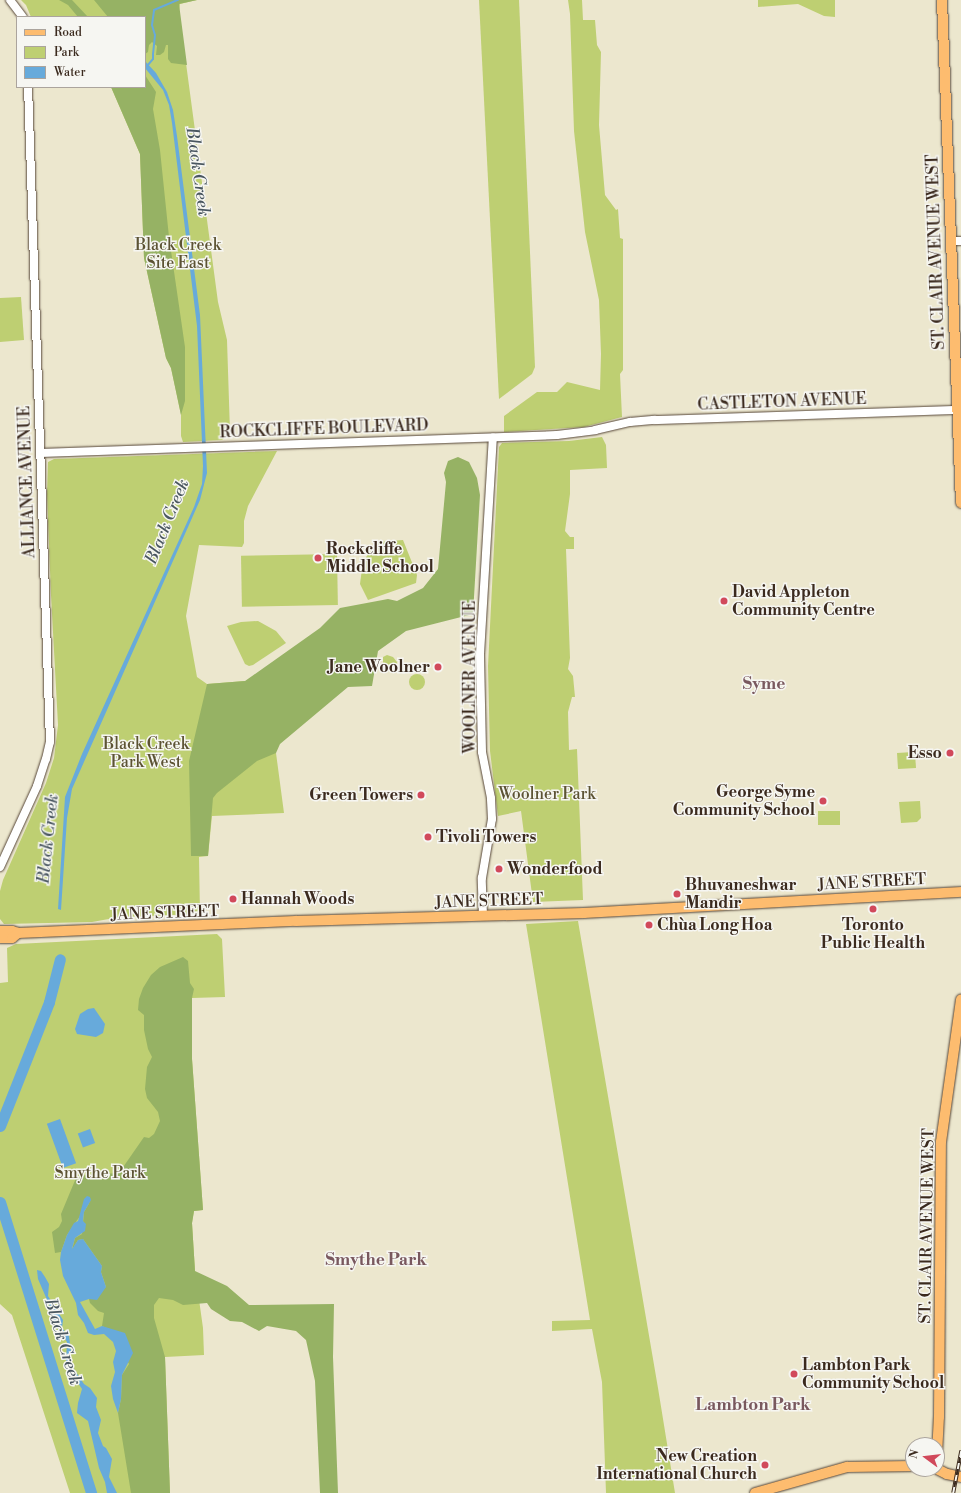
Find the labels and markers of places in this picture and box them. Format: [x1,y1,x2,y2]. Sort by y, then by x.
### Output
place label: Rockcliffe Middle School [326,539,434,577]
marker: Rockcliffe Middle School [313,553,323,563]
place label: David Appleton Community Centre [732,582,875,620]
marker: David Appleton Community Centre [719,596,729,606]
place label: Jane Woolner [329,657,430,677]
marker: Jane Woolner [433,662,443,672]
place label: Esso [908,743,942,763]
marker: Esso [945,748,955,758]
place label: George Syme Community School [673,782,815,820]
place label: Green Towers [309,785,413,805]
marker: Green Towers [416,790,426,800]
marker: George Syme Community School [818,796,828,806]
place label: Tivoli Towers [436,827,536,847]
marker: Tivoli Towers [423,832,433,842]
place label: Wonderfood [507,859,603,879]
marker: Wonderfood [494,864,504,874]
place label: Bhuvaneshwar Mandir [685,875,796,913]
place label: Hannah Woods [241,889,354,909]
marker: Bhuvaneshwar Mandir [672,889,682,899]
marker: Hannah Woods [228,894,238,904]
marker: Toronto Public Health [868,904,878,914]
place label: Chùa Long Hoa [657,915,772,935]
place label: Toronto Public Health [821,915,925,953]
marker: Chùa Long Hoa [644,920,654,930]
place label: Lambton Park Community School [802,1355,944,1393]
marker: Lambton Park Community School [789,1369,799,1379]
place label: New Creation International Church [597,1446,757,1484]
marker: New Creation International Church [760,1460,770,1470]

